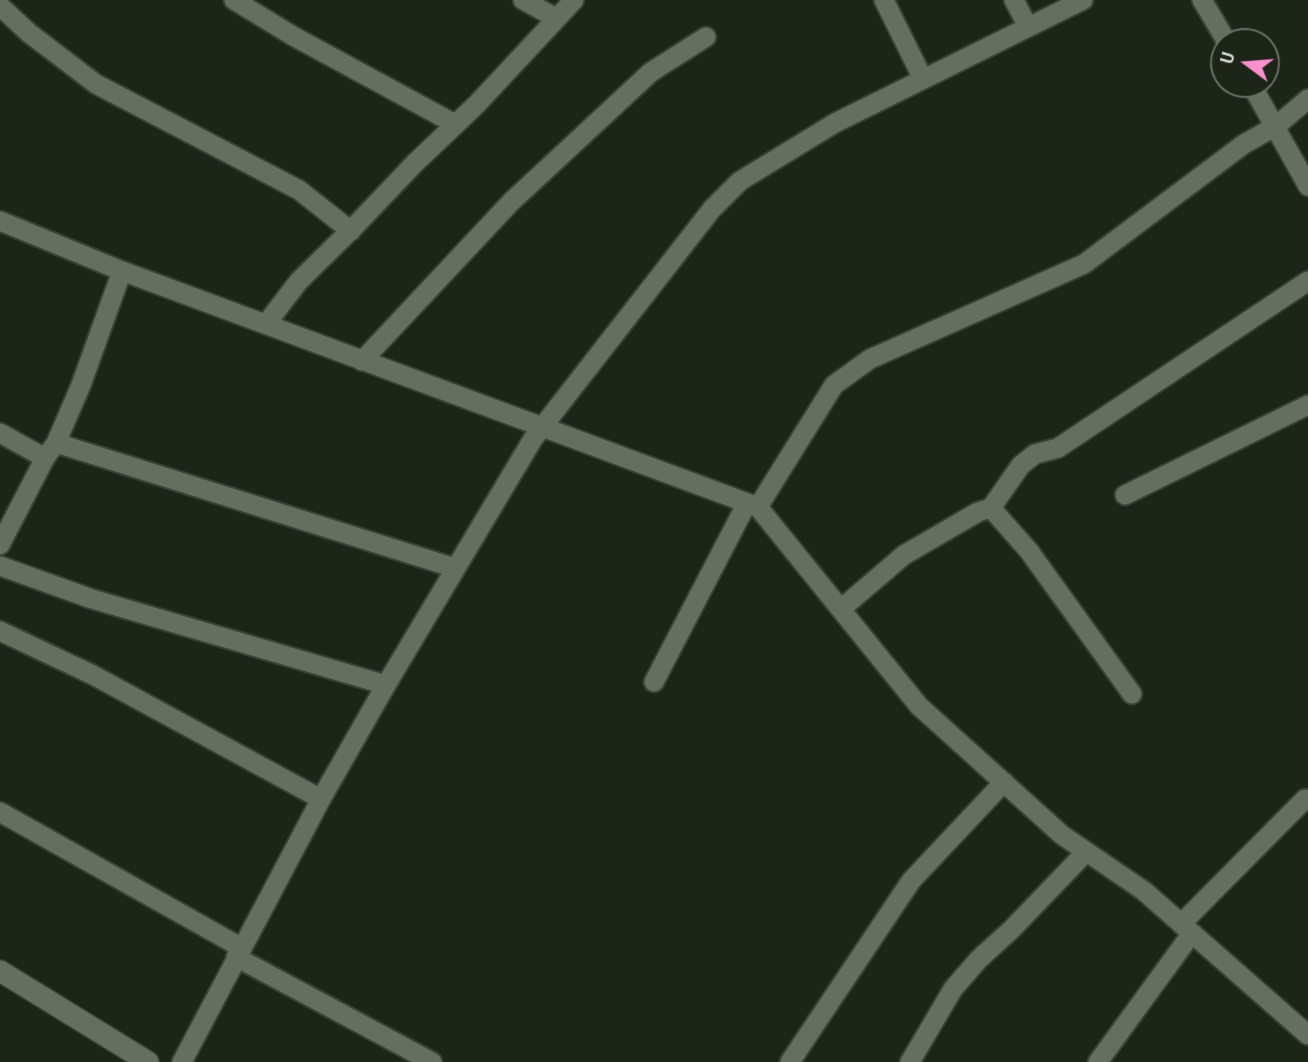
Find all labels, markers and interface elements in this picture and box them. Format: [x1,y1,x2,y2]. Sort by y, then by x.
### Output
north arrow [1210,28,1280,98]
text: U [1213,49,1241,67]

